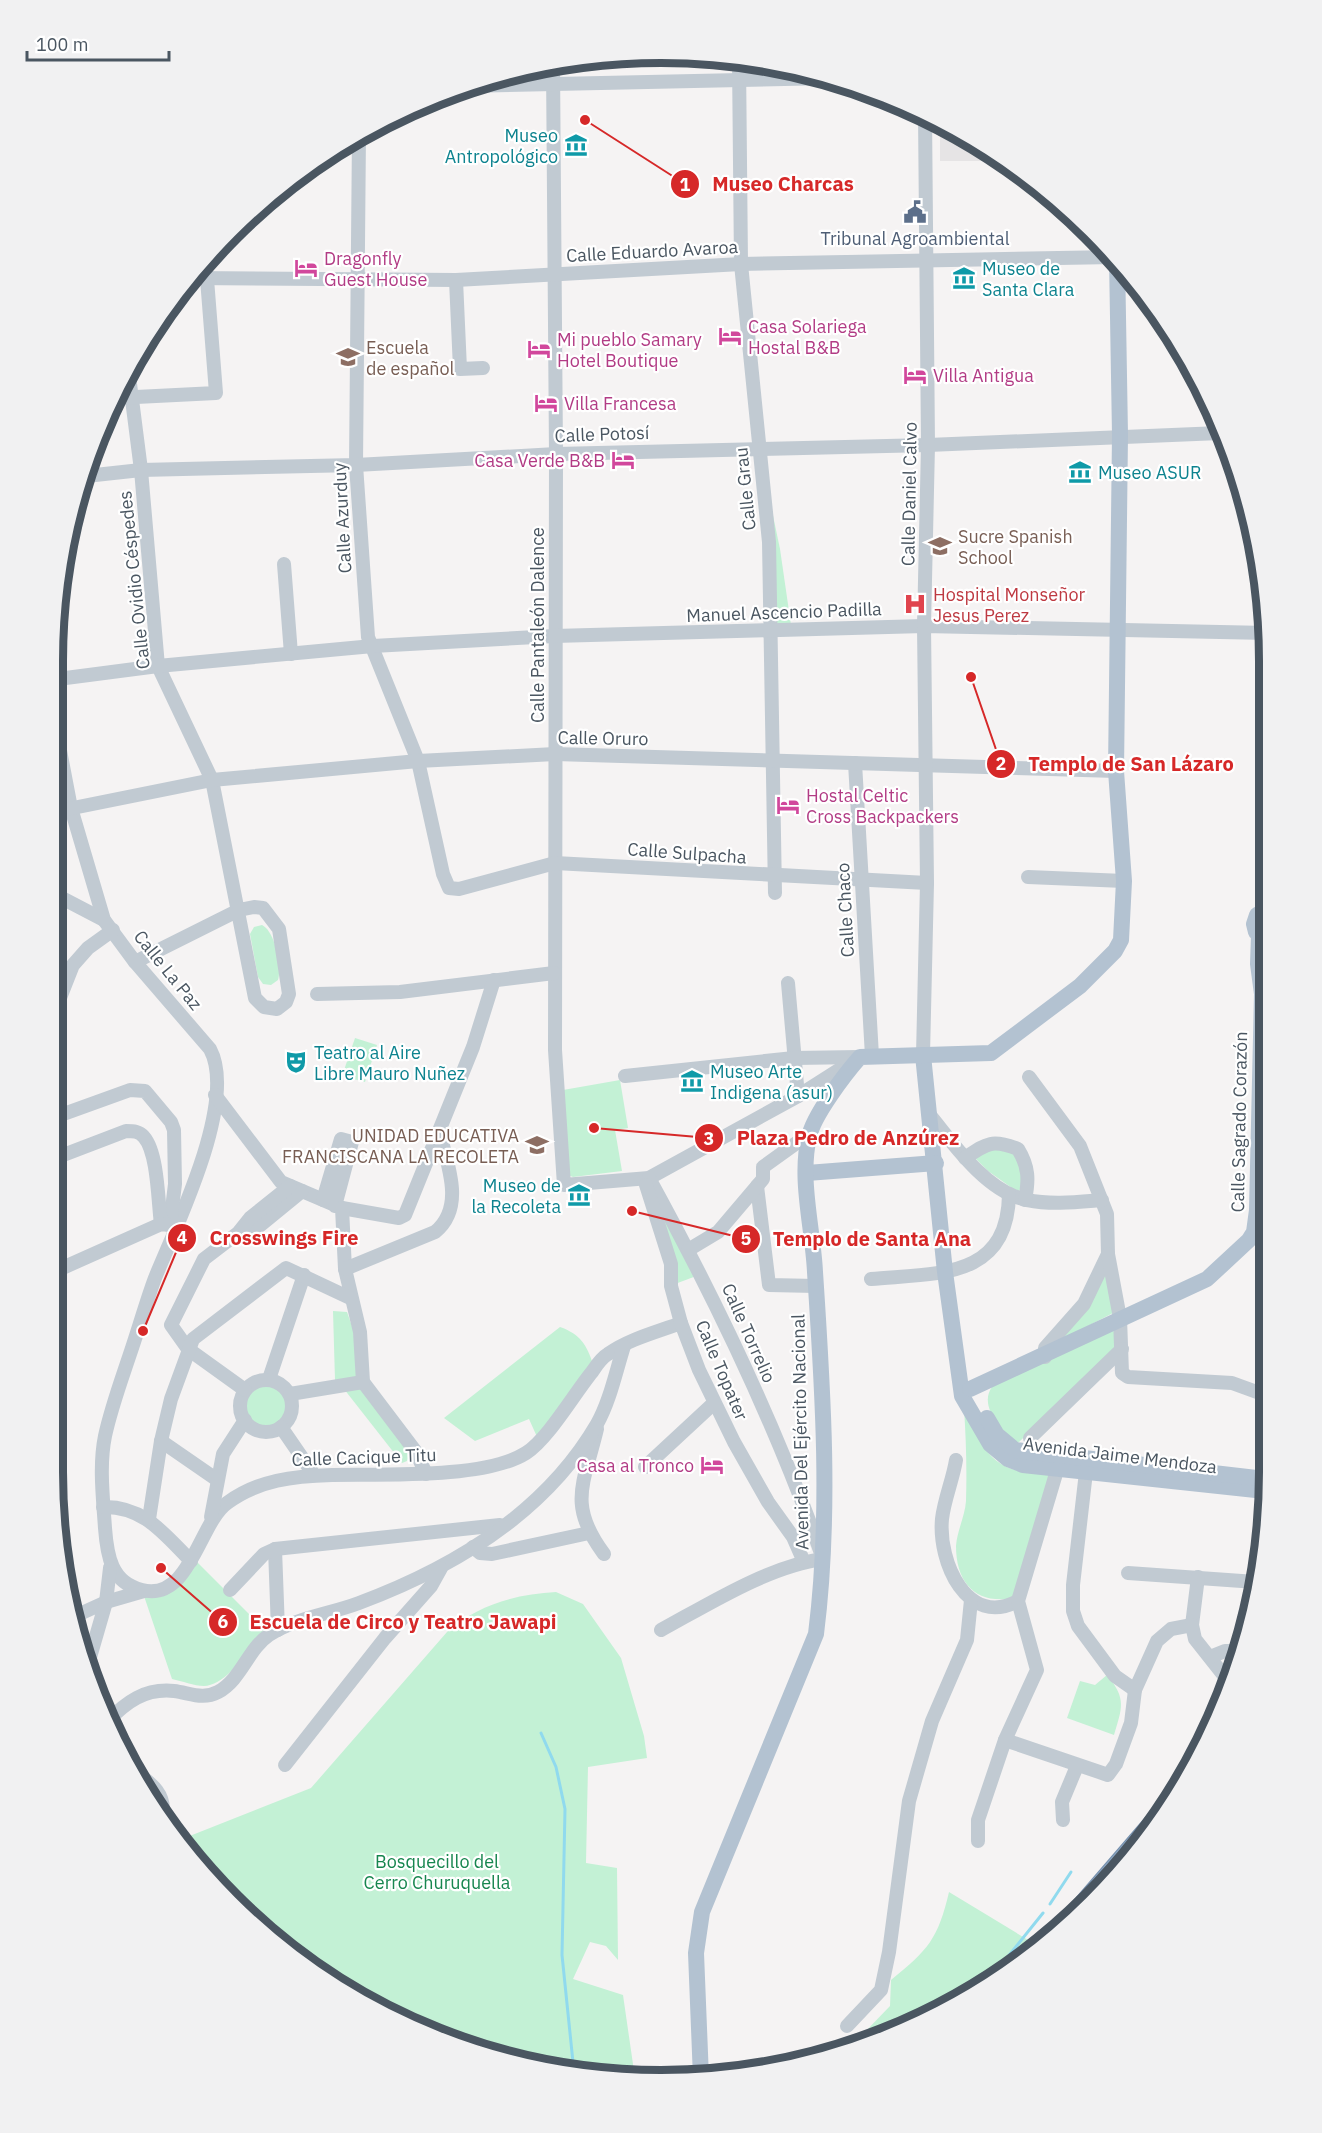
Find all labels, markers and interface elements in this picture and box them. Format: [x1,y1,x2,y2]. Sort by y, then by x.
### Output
scale bar [27,24,170,62]
text: 100 m [36,33,88,56]
place label: Museo Antropológico [445,124,558,168]
museum icon: Museo Antropológico [563,132,589,158]
callout: Museo Charcas [670,165,865,203]
text: Museo Charcas [712,170,854,197]
text: 1 [680,173,691,196]
public building icon: Tribunal Agroambiental [902,199,928,225]
place label: Tribunal Agroambiental [820,227,1010,250]
street label: Calle Eduardo Avaroa [565,235,739,267]
place label: Dragonfly Guest House [324,247,428,291]
hotel icon: Dragonfly Guest House [293,255,319,281]
place label: Museo de Santa Clara [982,257,1075,301]
museum icon: Museo de Santa Clara [951,265,977,291]
place label: Casa Solariega Hostal B&B [748,315,867,359]
hotel icon: Casa Solariega Hostal B&B [717,323,743,349]
place label: Mi pueblo Samary Hotel Boutique [557,328,702,372]
place label: Escuela de español [366,336,455,380]
hotel icon: Mi pueblo Samary Hotel Boutique [526,336,552,362]
school or university icon: Escuela de español [335,344,361,370]
hotel icon: Villa Antigua [902,362,928,388]
place label: Villa Antigua [933,364,1034,387]
hotel icon: Villa Francesa [533,390,559,416]
place label: Villa Francesa [564,392,677,415]
street label: Calle Potosí [554,421,650,447]
street label: Calle Daniel Calvo [896,422,922,566]
street label: Calle Grau [729,446,761,532]
hotel icon: Casa Verde B&B [610,447,636,473]
place label: Casa Verde B&B [474,449,605,472]
museum icon: Museo ASUR [1067,459,1093,485]
place label: Museo ASUR [1098,461,1202,484]
street label: Calle Azurduy [328,462,356,574]
street label: Calle Ovidio Céspedes [113,490,155,670]
place label: Sucre Spanish School [958,525,1073,569]
street label: Calle Pantaleón Dalence [526,527,549,723]
school or university icon: Sucre Spanish School [927,533,953,559]
place label: Hospital Monseñor Jesus Perez [933,583,1085,627]
hospital icon: Hospital Monseñor Jesus Perez [902,591,928,617]
street label: Manuel Ascencio Padilla [686,597,882,627]
street label: Calle Oruro [557,726,649,750]
callout: Templo de San Lázaro [986,745,1245,783]
text: Templo de San Lázaro [1028,750,1234,777]
text: 2 [996,752,1006,775]
place label: Hostal Celtic Cross Backpackers [806,784,959,828]
hotel icon: Hostal Celtic Cross Backpackers [775,792,801,818]
street label: Calle Sulpacha [627,837,748,869]
street label: Calle Chaco [831,862,859,958]
street label: Calle La Paz [129,925,207,1015]
street label: Calle Sagrado Corazón [1226,1031,1252,1213]
place label: Teatro al Aire Libre Mauro Nuñez [314,1041,465,1085]
theatre icon: Teatro al Aire Libre Mauro Nuñez [283,1049,309,1075]
place label: Museo Arte Indigena (asur) [710,1060,833,1104]
museum icon: Museo Arte Indigena (asur) [679,1068,705,1094]
callout: Plaza Pedro de Anzúrez [694,1119,971,1157]
place label: UNIDAD EDUCATIVA FRANCISCANA LA RECOLETA [282,1124,519,1168]
text: Plaza Pedro de Anzúrez [737,1124,959,1151]
text: 3 [704,1127,714,1150]
school or university icon: UNIDAD EDUCATIVA FRANCISCANA LA RECOLETA [524,1132,550,1158]
place label: Museo de la Recoleta [471,1174,561,1218]
museum icon: Museo de la Recoleta [566,1182,592,1208]
callout: Crosswings Fire [167,1219,370,1257]
callout: Templo de Santa Ana [731,1220,984,1258]
text: Crosswings Fire [209,1224,359,1251]
text: Templo de Santa Ana [773,1225,971,1252]
text: 4 [177,1226,188,1249]
text: 5 [741,1227,752,1250]
street label: Calle Torrelio [717,1280,781,1386]
street label: Avenida Del Ejército Nacional [786,1314,814,1550]
street label: Calle Topater [691,1316,754,1424]
street label: Avenida Jaime Mendoza [1022,1432,1219,1478]
street label: Calle Cacique Titu [291,1443,437,1471]
hotel icon: Casa al Tronco [699,1452,725,1478]
place label: Casa al Tronco [576,1454,694,1477]
callout: Escuela de Circo y Teatro Jawapi [208,1603,569,1641]
text: Escuela de Circo y Teatro Jawapi [249,1608,557,1635]
text: 6 [218,1610,229,1633]
park label: Bosquecillo del Cerro Churuquella [364,1850,511,1894]

